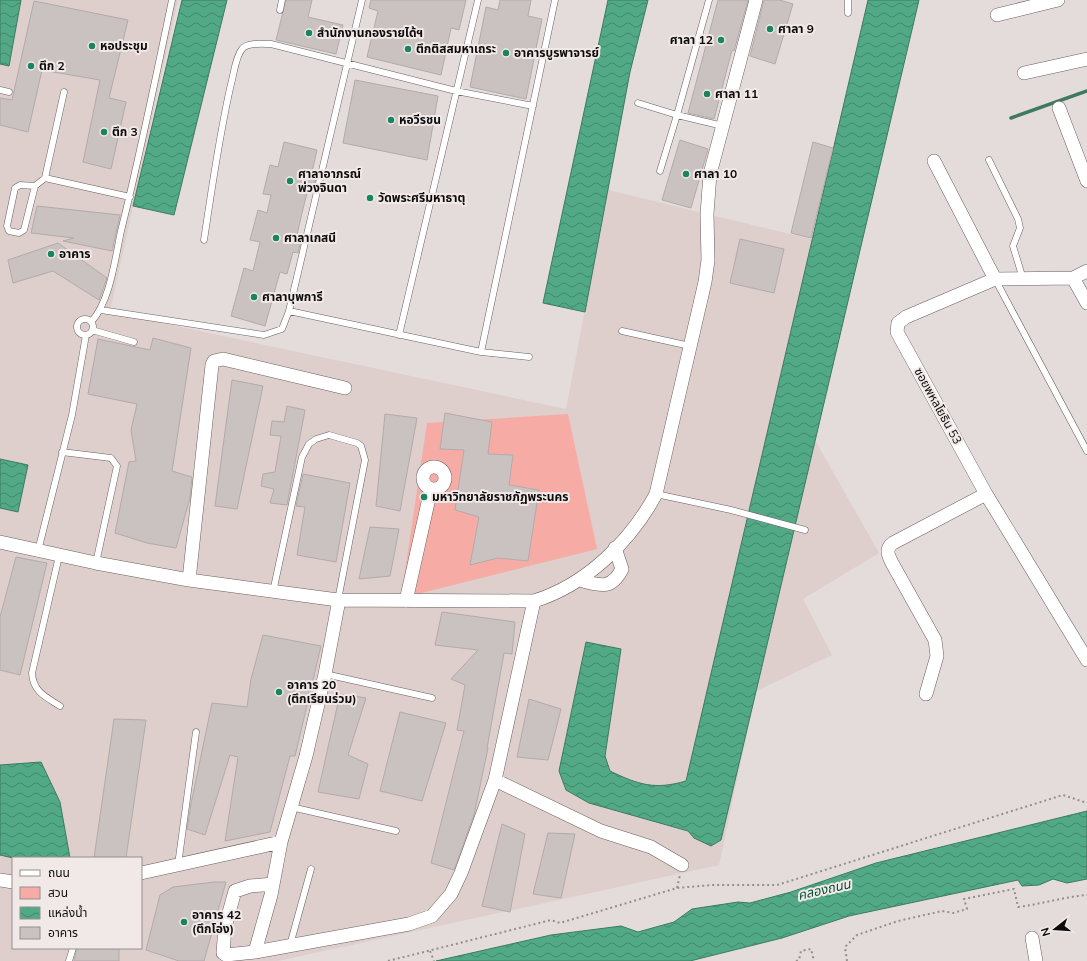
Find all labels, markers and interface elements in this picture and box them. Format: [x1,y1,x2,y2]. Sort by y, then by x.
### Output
place label: ศาลา 9 [778,21,814,36]
marker: ศาลา 9 [765,24,775,34]
place label: สำนักงานกองรายได้ฯ [317,25,423,40]
marker: สำนักงานกองรายได้ฯ [304,28,314,38]
place label: ศาลา 12 [670,32,713,47]
marker: ศาลา 12 [716,35,726,45]
place label: หอประชุม [100,38,148,53]
marker: หอประชุม [87,41,97,51]
place label: ตึกติสสมหาเถระ [416,41,496,56]
marker: ตึกติสสมหาเถระ [403,44,413,54]
place label: อาคารบูรพาจารย์ [514,45,599,61]
marker: อาคารบูรพาจารย์ [501,48,511,58]
place label: ตึก 2 [39,58,65,73]
marker: ตึก 2 [26,61,36,71]
place label: ศาลา 11 [715,86,758,101]
marker: ศาลา 11 [702,89,712,99]
place label: หอวีรชน [399,112,441,127]
marker: หอวีรชน [386,115,396,125]
place label: ตึก 3 [112,124,138,139]
marker: ตึก 3 [99,127,109,137]
place label: ศาลาอาภรณ์ พ่วงจินดา [298,166,361,195]
place label: ศาลา 10 [694,166,737,181]
marker: ศาลา 10 [681,169,691,179]
marker: ศาลาอาภรณ์ พ่วงจินดา [285,176,295,186]
place label: วัดพระศรีมหาธาตุ [378,190,466,205]
marker: วัดพระศรีมหาธาตุ [365,193,375,203]
place label: ศาลาเกสนี [284,230,336,245]
marker: ศาลาเกสนี [271,233,281,243]
place label: อาคาร [59,246,91,261]
marker: อาคาร [46,249,56,259]
place label: ศาลาบุพการี [262,289,323,304]
marker: ศาลาบุพการี [249,292,259,302]
street label: ซอยพหลโยธิน 53 [911,365,966,446]
place label: มหาวิทยาลัยราชภัฏพระนคร [432,489,569,504]
marker: มหาวิทยาลัยราชภัฏพระนคร [419,492,429,502]
place label: อาคาร 20 (ตึกเรียนร่วม) [287,677,357,706]
marker: อาคาร 20 (ตึกเรียนร่วม) [274,687,284,697]
legend [12,857,142,949]
text: ถนน [48,865,70,880]
water label: คลองถนน [796,875,853,903]
text: สวน [48,885,68,900]
text: แหล่งน้ำ [48,904,87,920]
place label: อาคาร 42 (ตึกโอ่ง) [192,907,241,936]
north arrow [1035,909,1075,949]
marker: อาคาร 42 (ตึกโอ่ง) [179,917,189,927]
text: อาคาร [48,925,78,940]
text: N [1038,926,1053,938]

